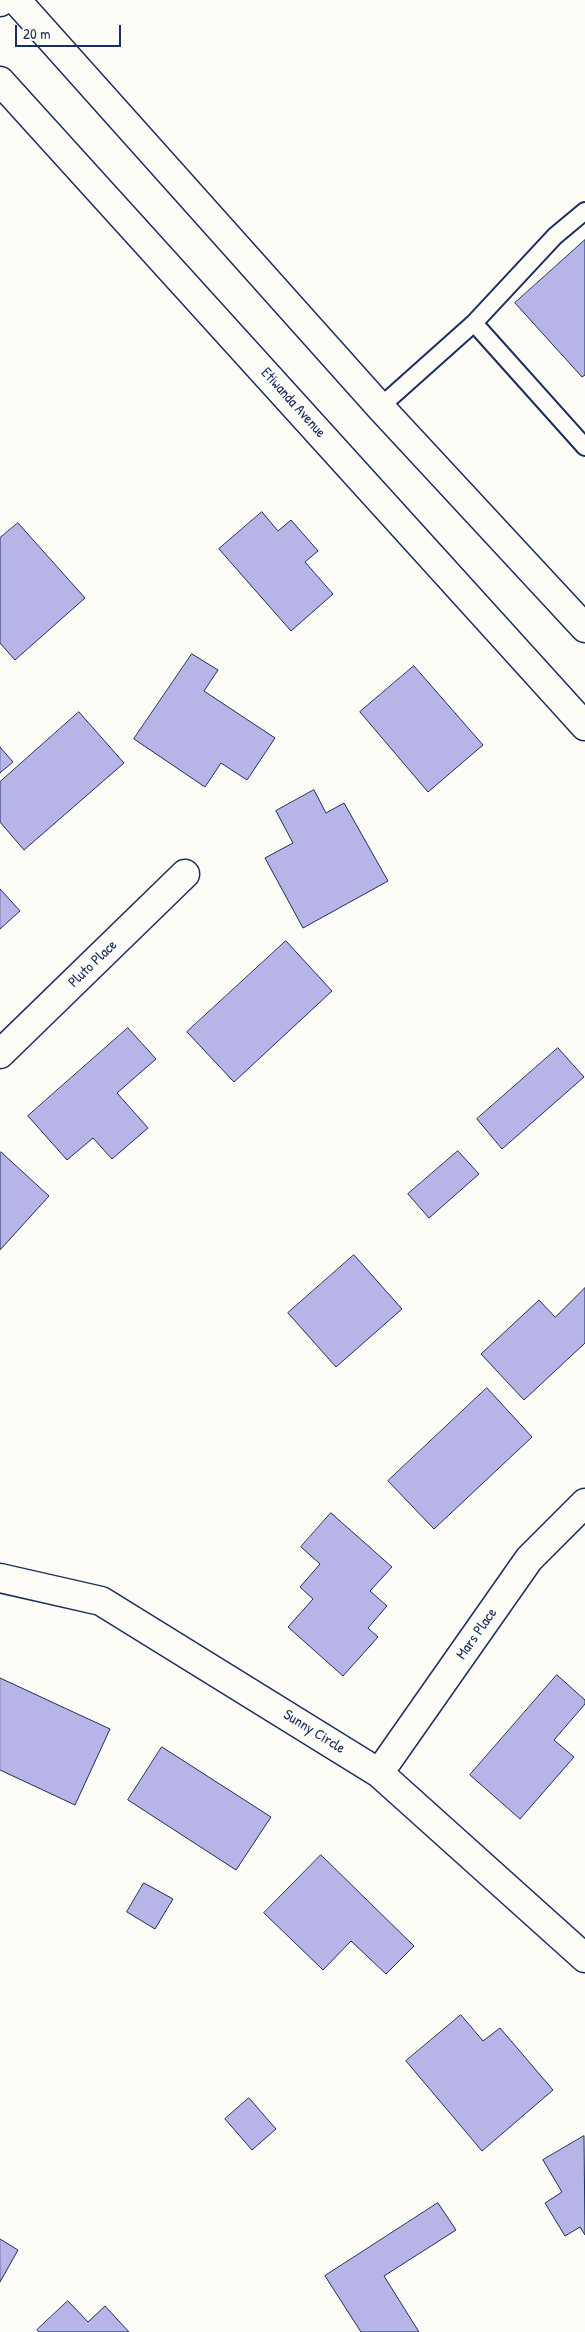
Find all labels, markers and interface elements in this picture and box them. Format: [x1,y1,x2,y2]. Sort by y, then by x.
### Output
scale bar [18,15,124,47]
text: 20 m [23,23,50,44]
street label: Etiwanda Avenue [257,364,329,442]
street label: Pluto Place [65,936,121,992]
street label: Mars Place [453,1605,501,1663]
street label: Sunny Circle [280,1706,348,1758]

